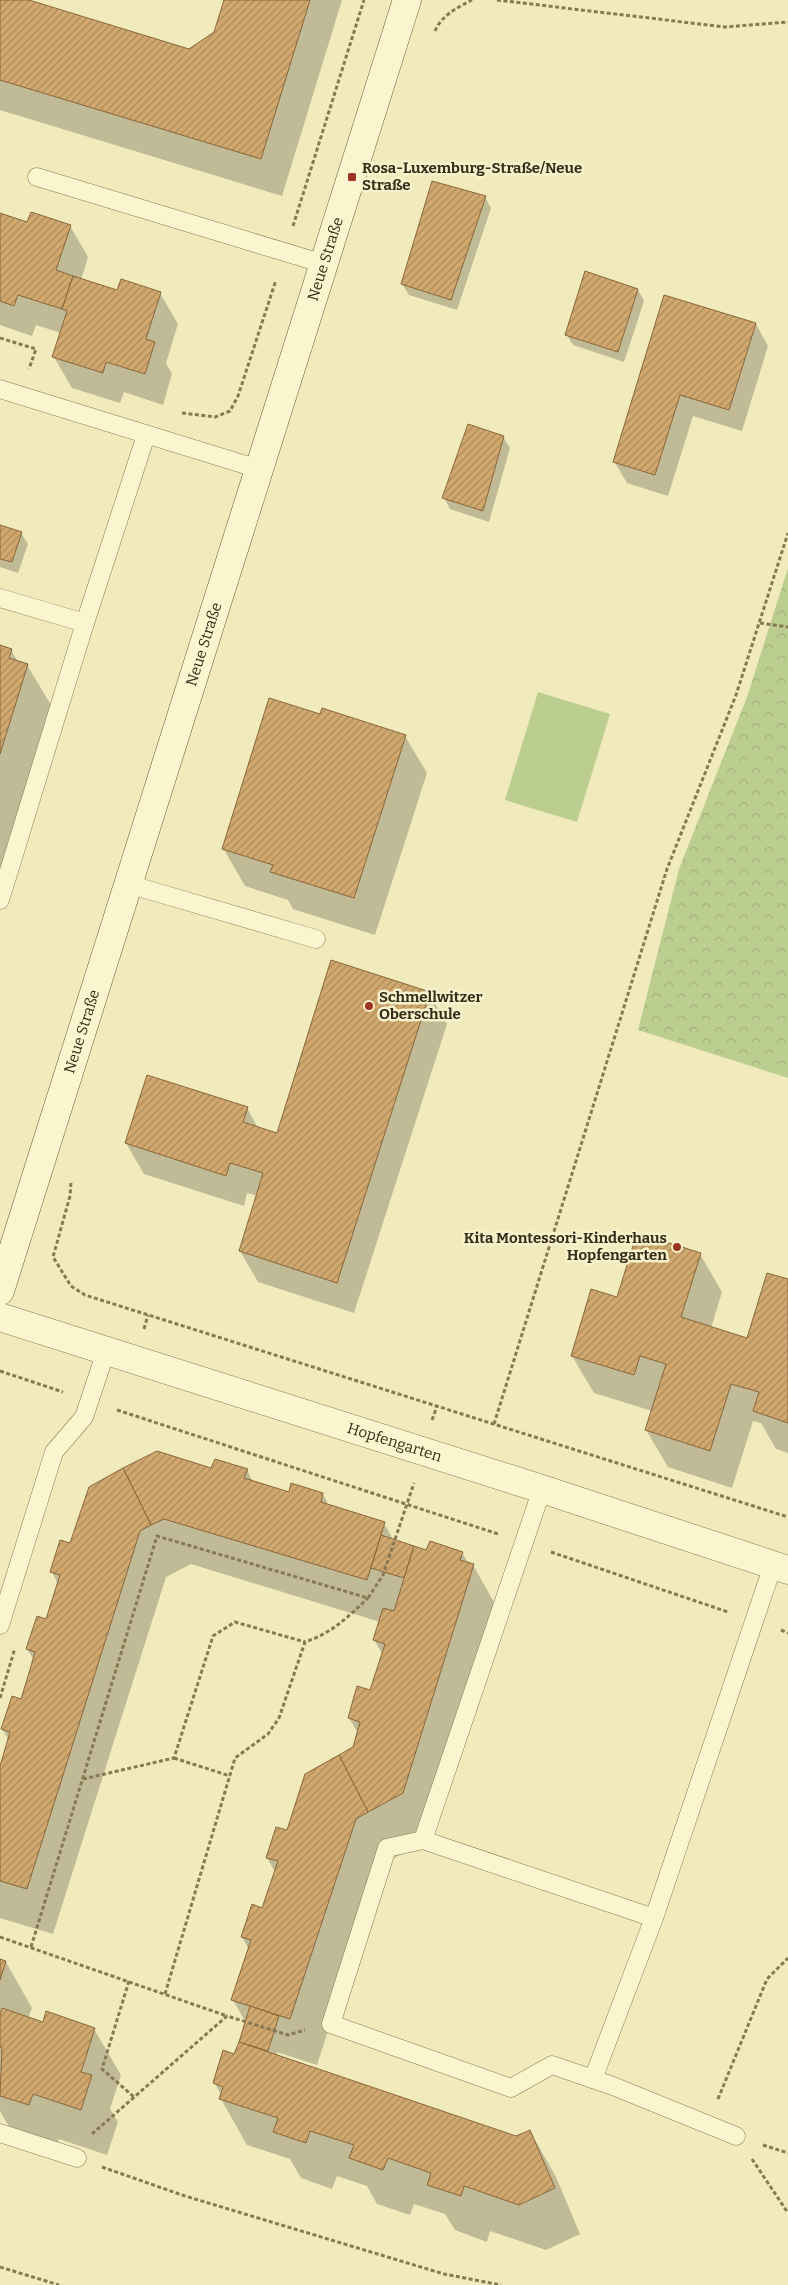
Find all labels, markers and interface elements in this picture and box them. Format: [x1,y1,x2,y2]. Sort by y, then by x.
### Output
place label: Rosa-Luxemburg-Straße/Neue Straße [362,159,582,194]
marker: Rosa-Luxemburg-Straße/Neue Straße [346,171,358,183]
street label: Neue Straße [304,215,347,303]
street label: Neue Straße [182,600,225,689]
street label: Neue Straße [60,987,103,1076]
place label: Schmellwitzer Oberschule [379,988,483,1023]
marker: Schmellwitzer Oberschule [363,1000,375,1012]
place label: Kita Montessori-Kinderhaus Hopfengarten [464,1229,667,1264]
marker: Kita Montessori-Kinderhaus Hopfengarten [671,1241,683,1253]
street label: Hopfengarten [345,1419,445,1466]

